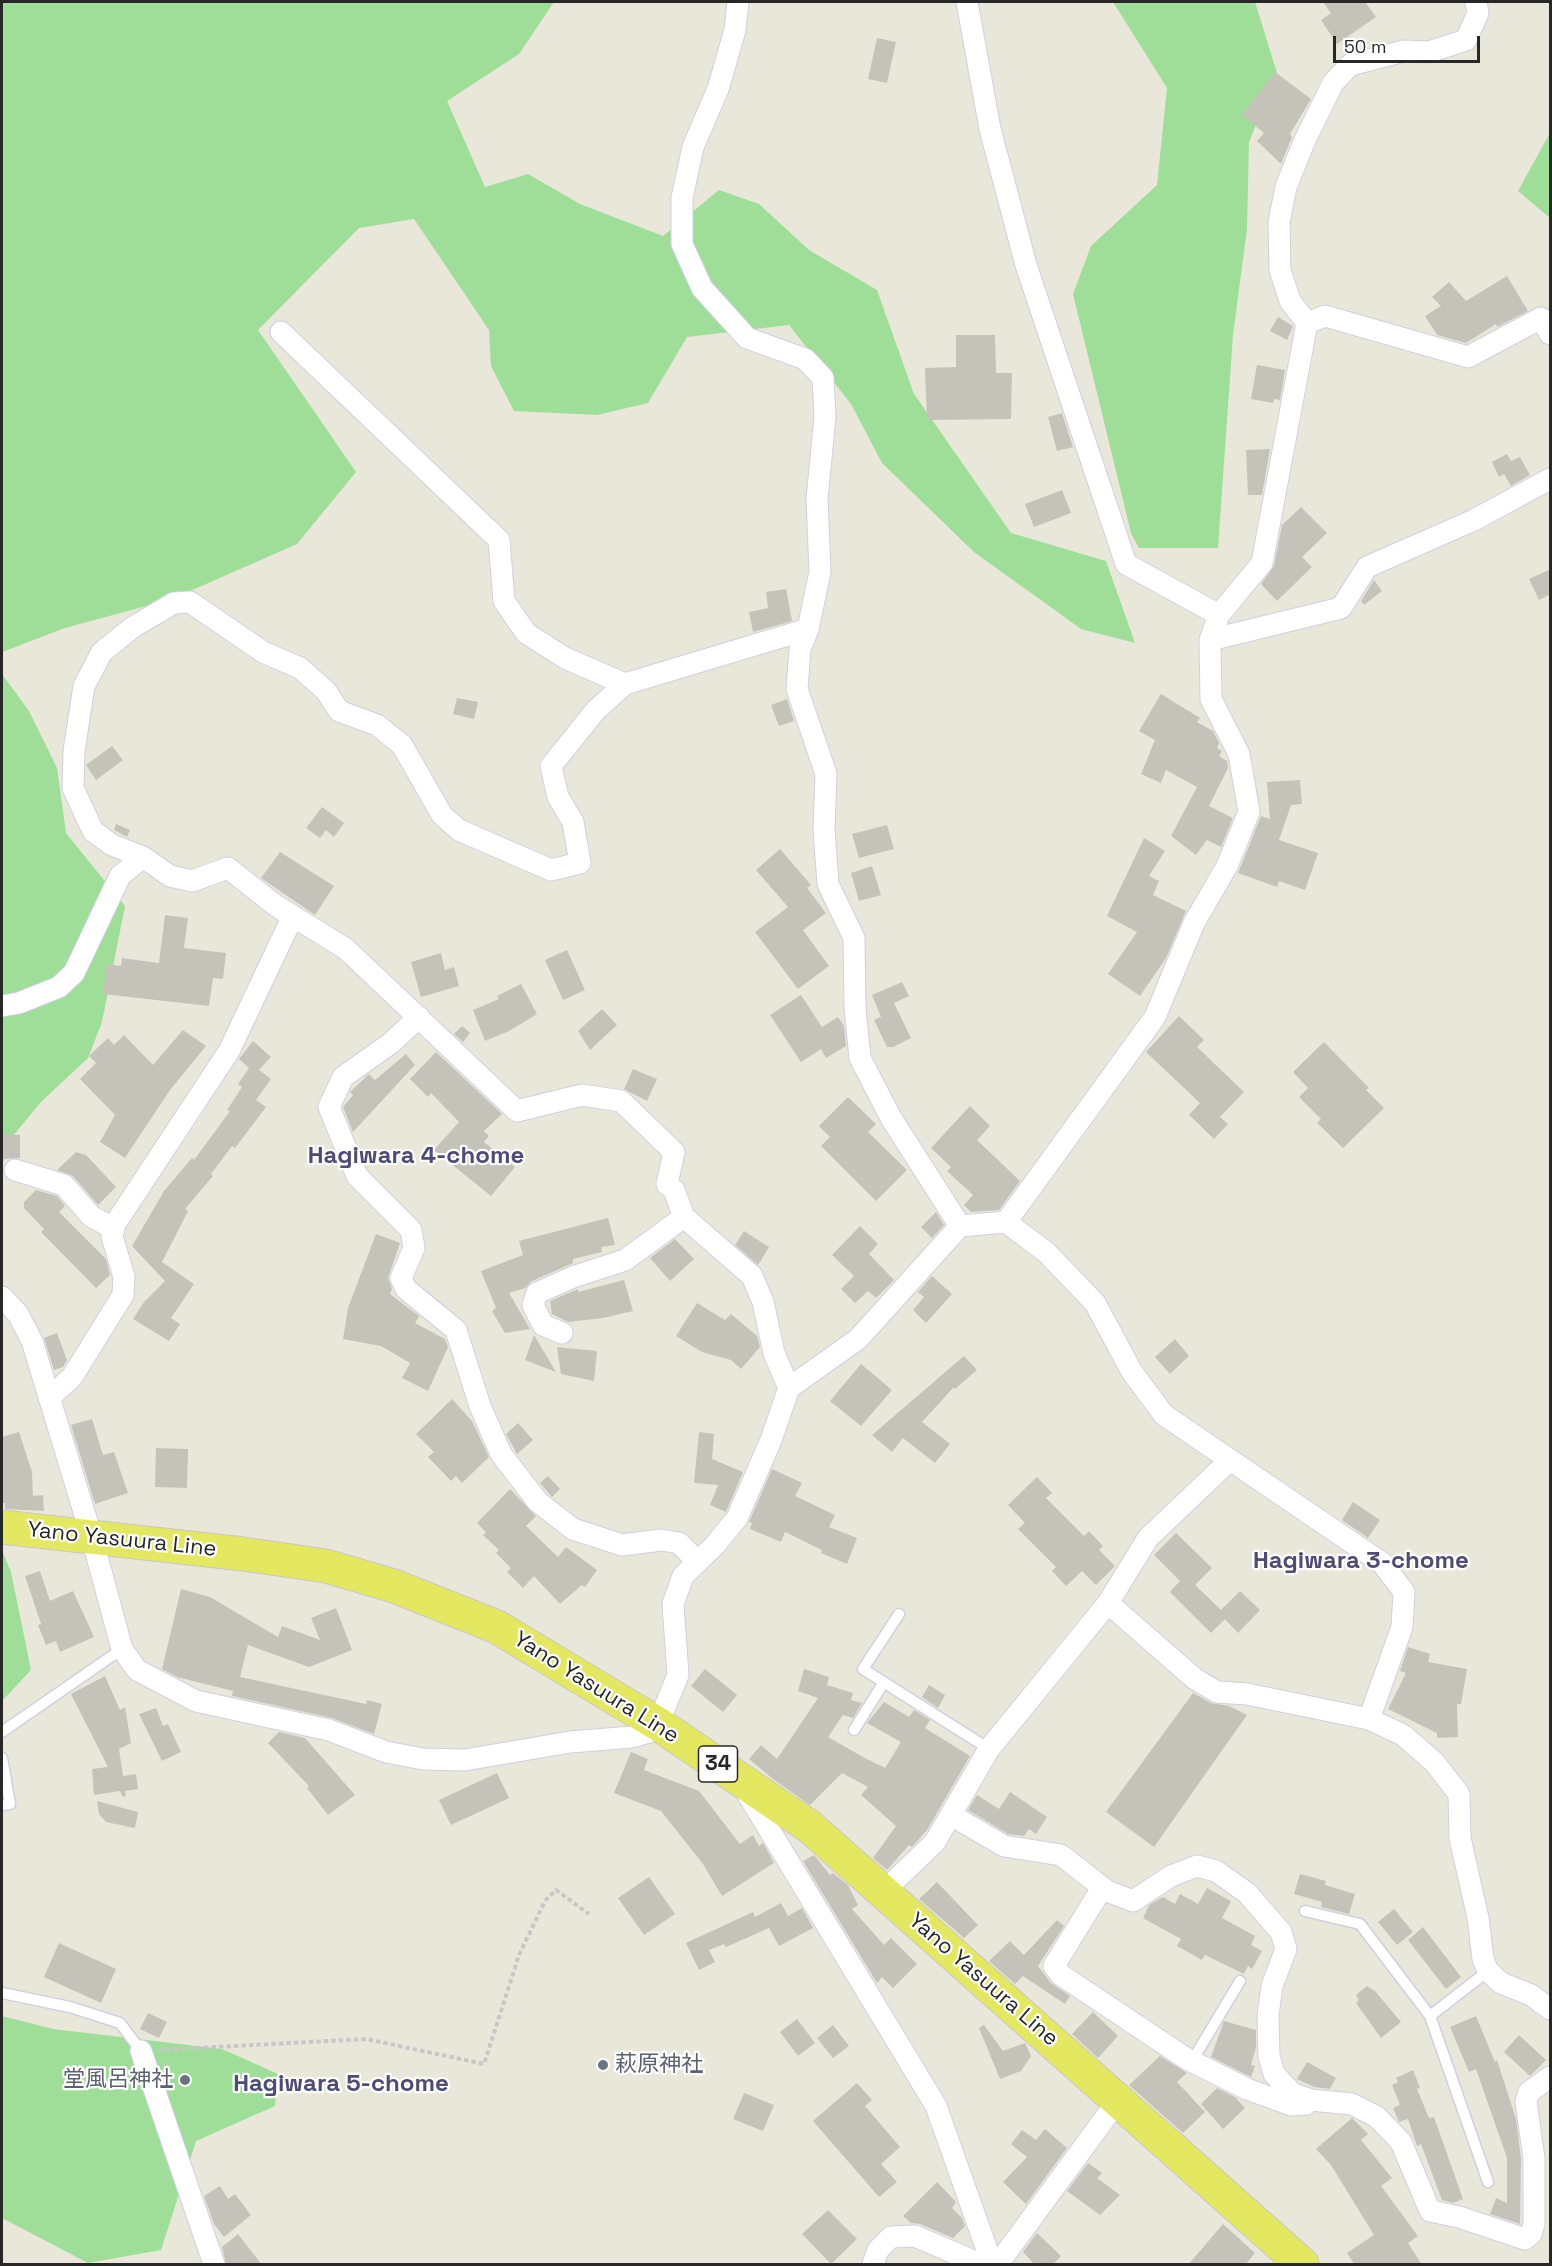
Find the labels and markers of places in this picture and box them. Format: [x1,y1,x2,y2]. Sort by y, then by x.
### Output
place label: 萩原神社 [615,2052,703,2078]
marker: 萩原神社 [596,2058,610,2072]
place label: 堂風呂神社 [63,2067,173,2093]
marker: 堂風呂神社 [178,2073,192,2087]

